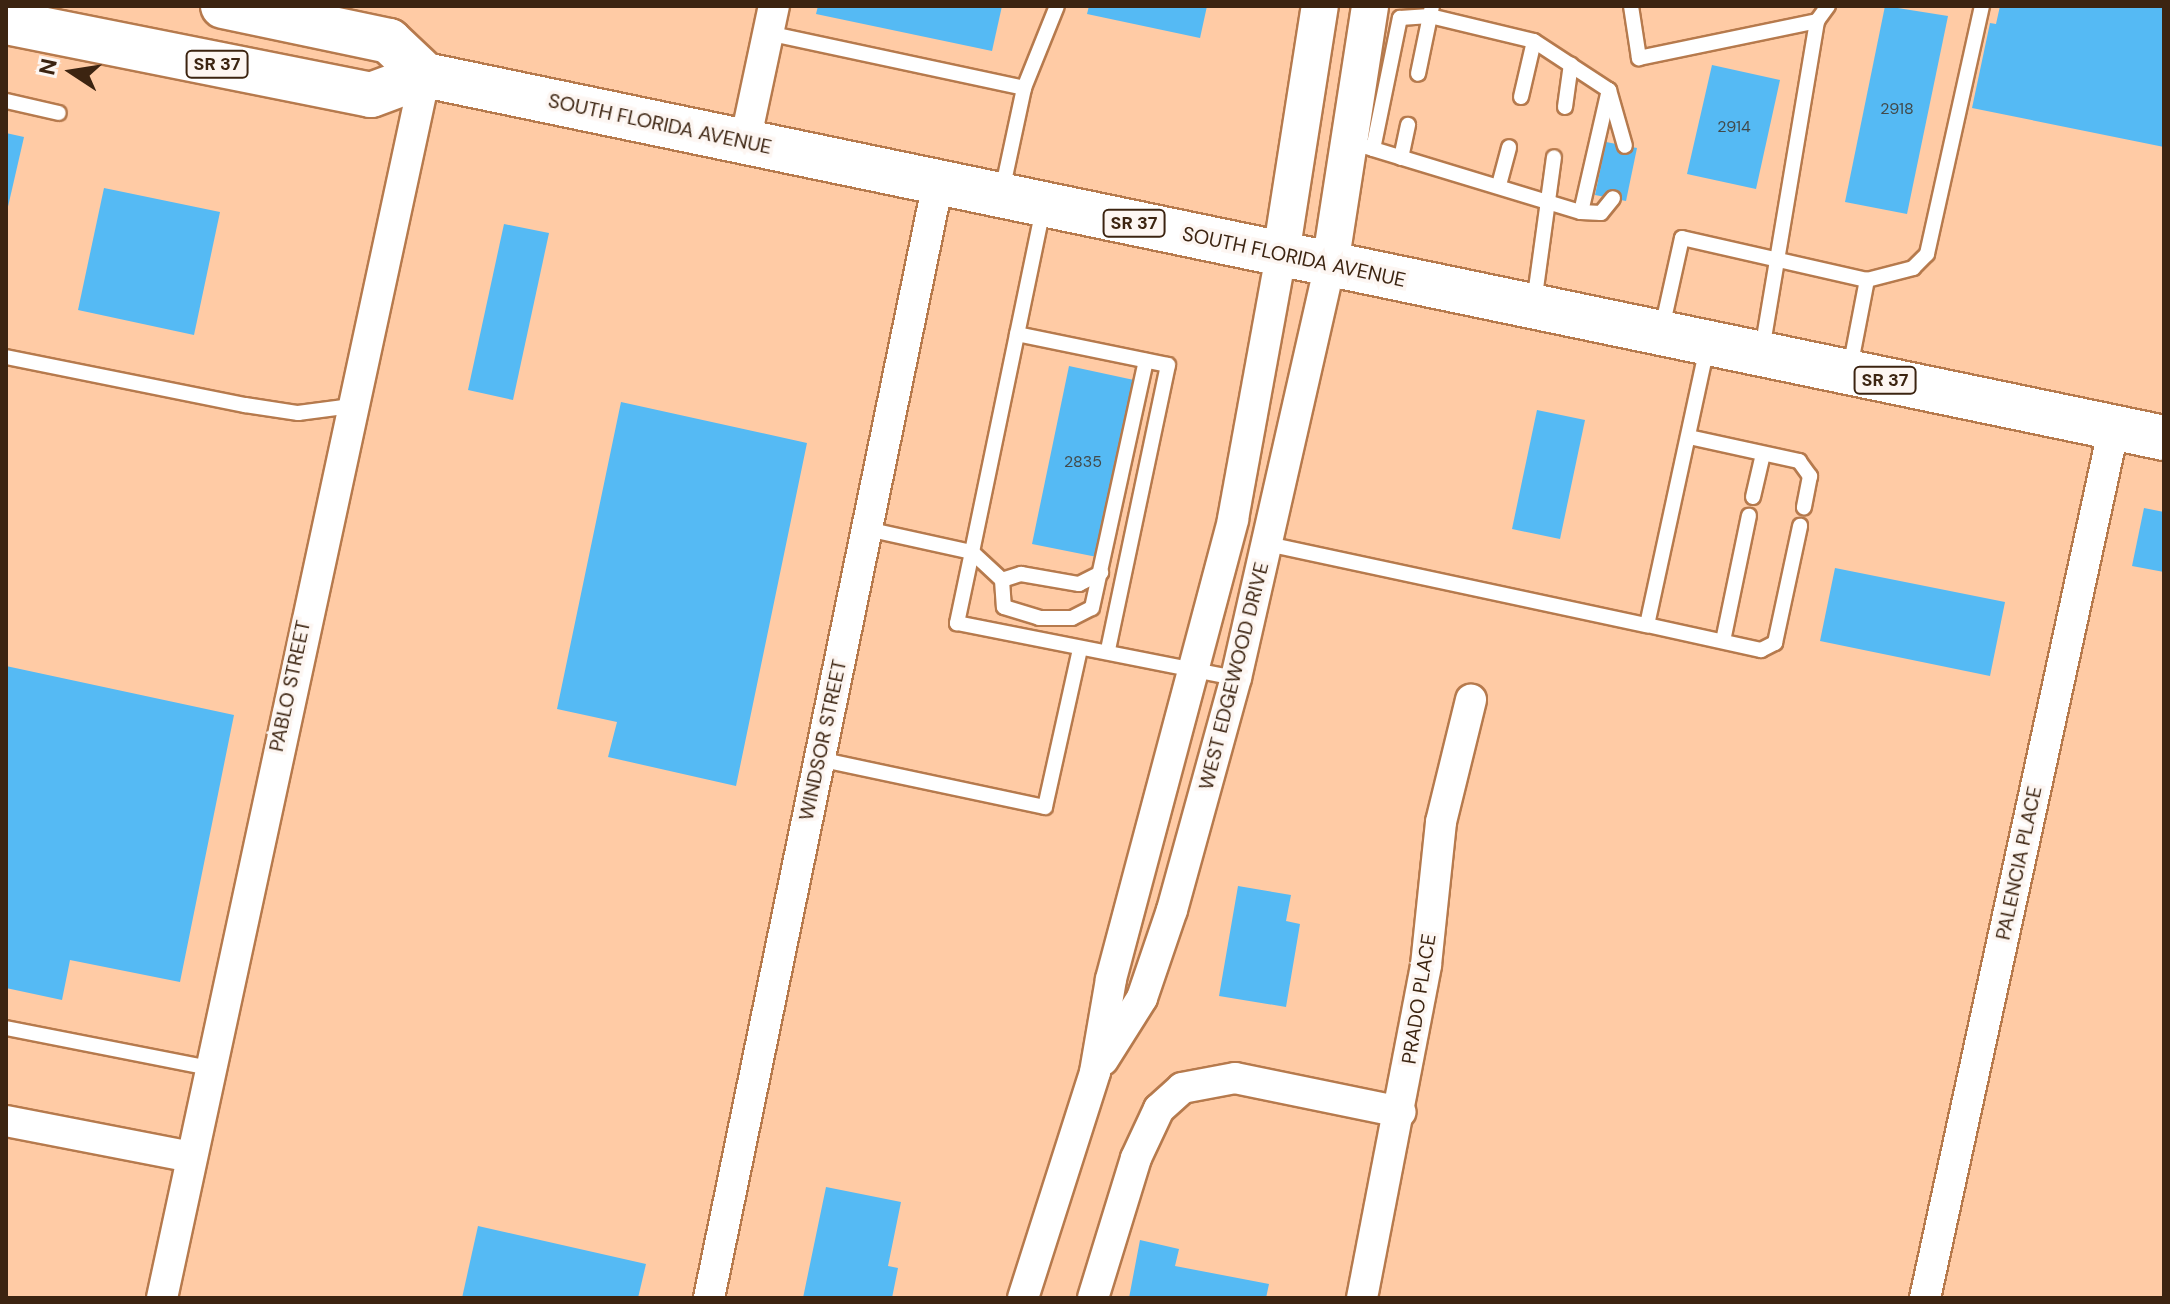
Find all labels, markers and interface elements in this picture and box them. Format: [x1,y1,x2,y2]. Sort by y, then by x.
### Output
north arrow [32,32,112,112]
road number: SR 37 [185,50,249,78]
text: N [32,56,64,78]
street label: SOUTH FLORIDA AVENUE [546,89,774,159]
house number: 2918 [1880,99,1914,119]
house number: 2914 [1717,117,1751,137]
road number: SR 37 [1102,209,1166,237]
street label: SOUTH FLORIDA AVENUE [1180,222,1408,292]
road number: SR 37 [1853,366,1917,394]
house number: 2835 [1064,452,1102,472]
street label: WEST EDGEWOOD DRIVE [1194,560,1274,792]
street label: PABLO STREET [264,618,316,754]
street label: WINDSOR STREET [794,657,852,823]
street label: PALENCIA PLACE [1991,784,2047,942]
street label: PRADO PLACE [1397,932,1441,1066]

